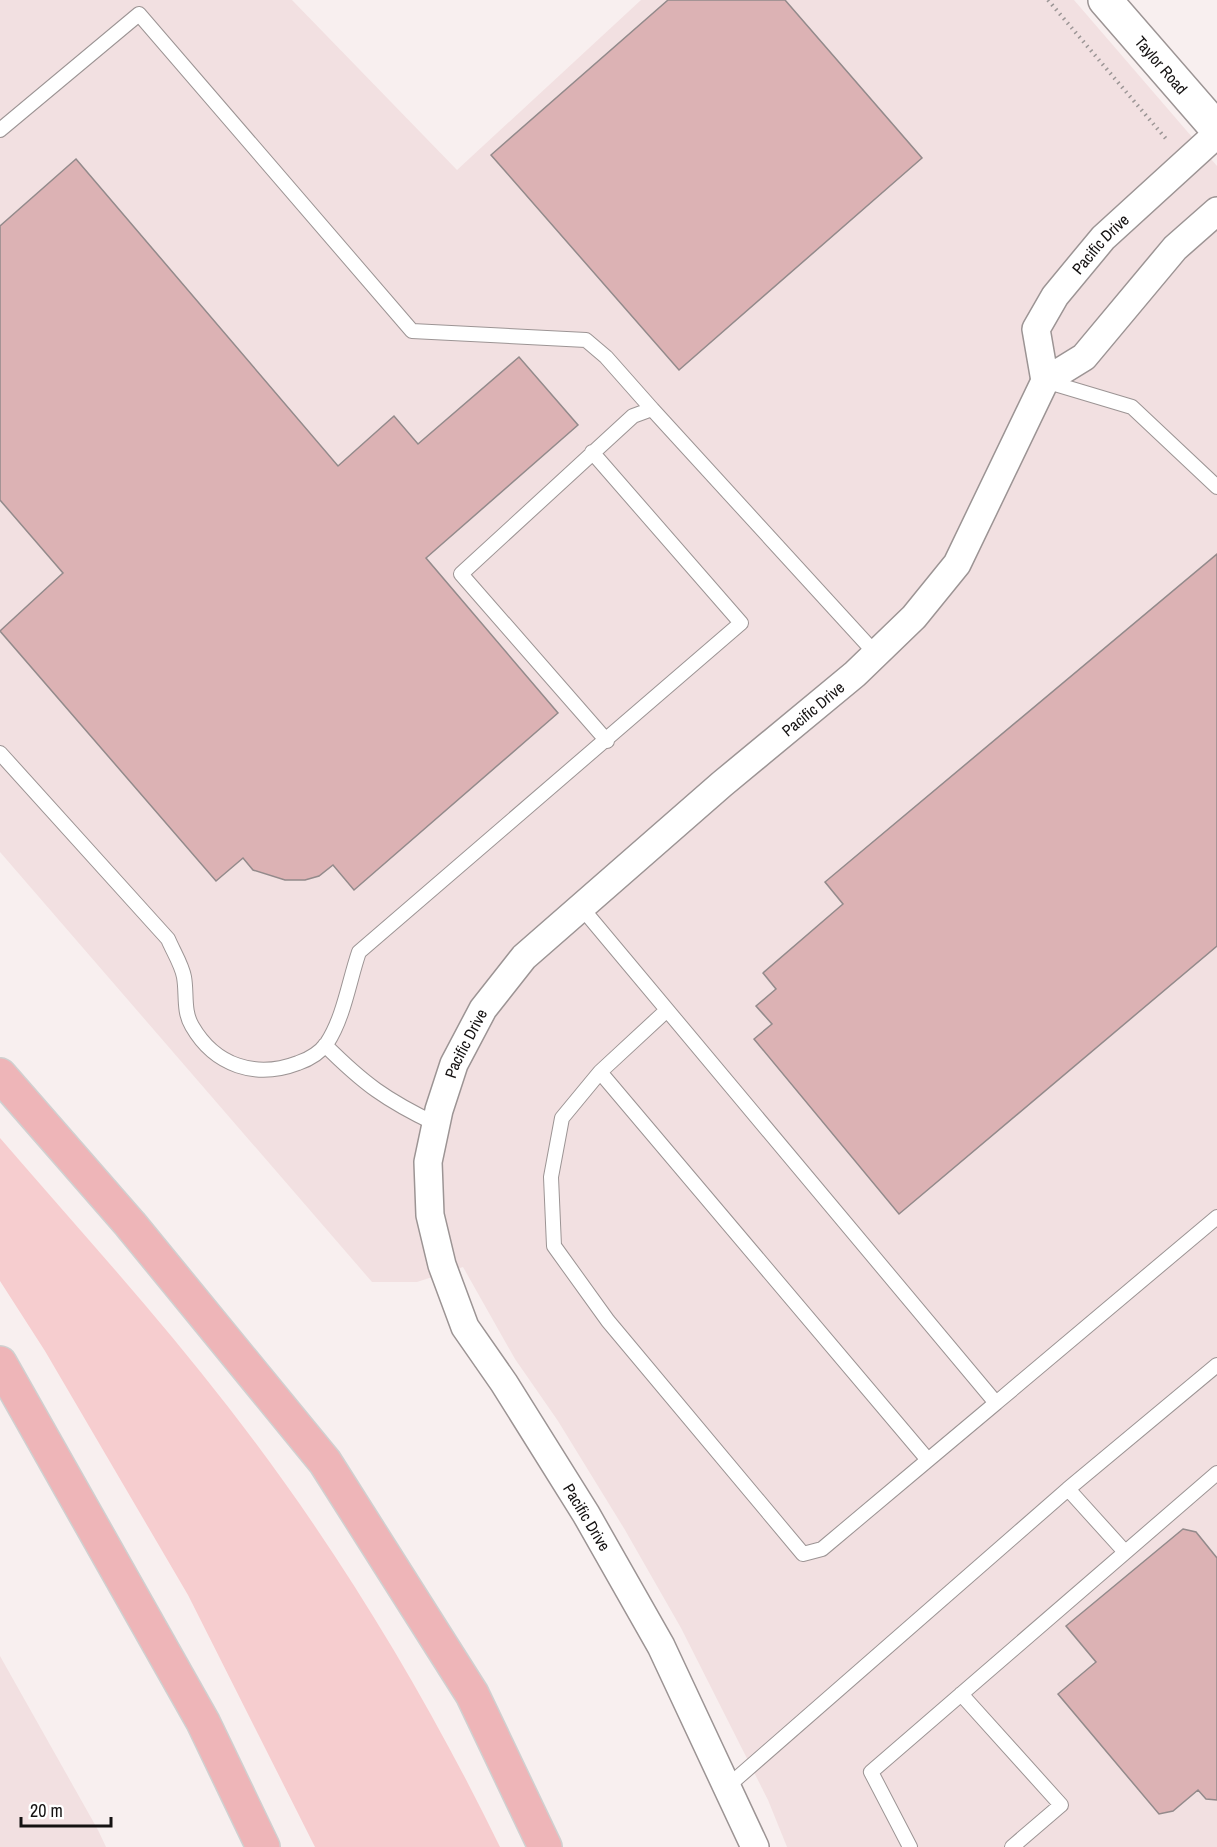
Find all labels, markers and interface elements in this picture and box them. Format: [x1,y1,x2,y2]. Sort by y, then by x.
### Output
street label: Taylor Road [1130,31,1193,99]
street label: Pacific Drive [1067,209,1134,279]
street label: Pacific Drive [777,676,849,741]
street label: Pacific Drive [439,1005,492,1081]
street label: Pacific Drive [558,1479,616,1555]
scale bar [21,1790,111,1828]
text: 20 m [30,1798,63,1823]

